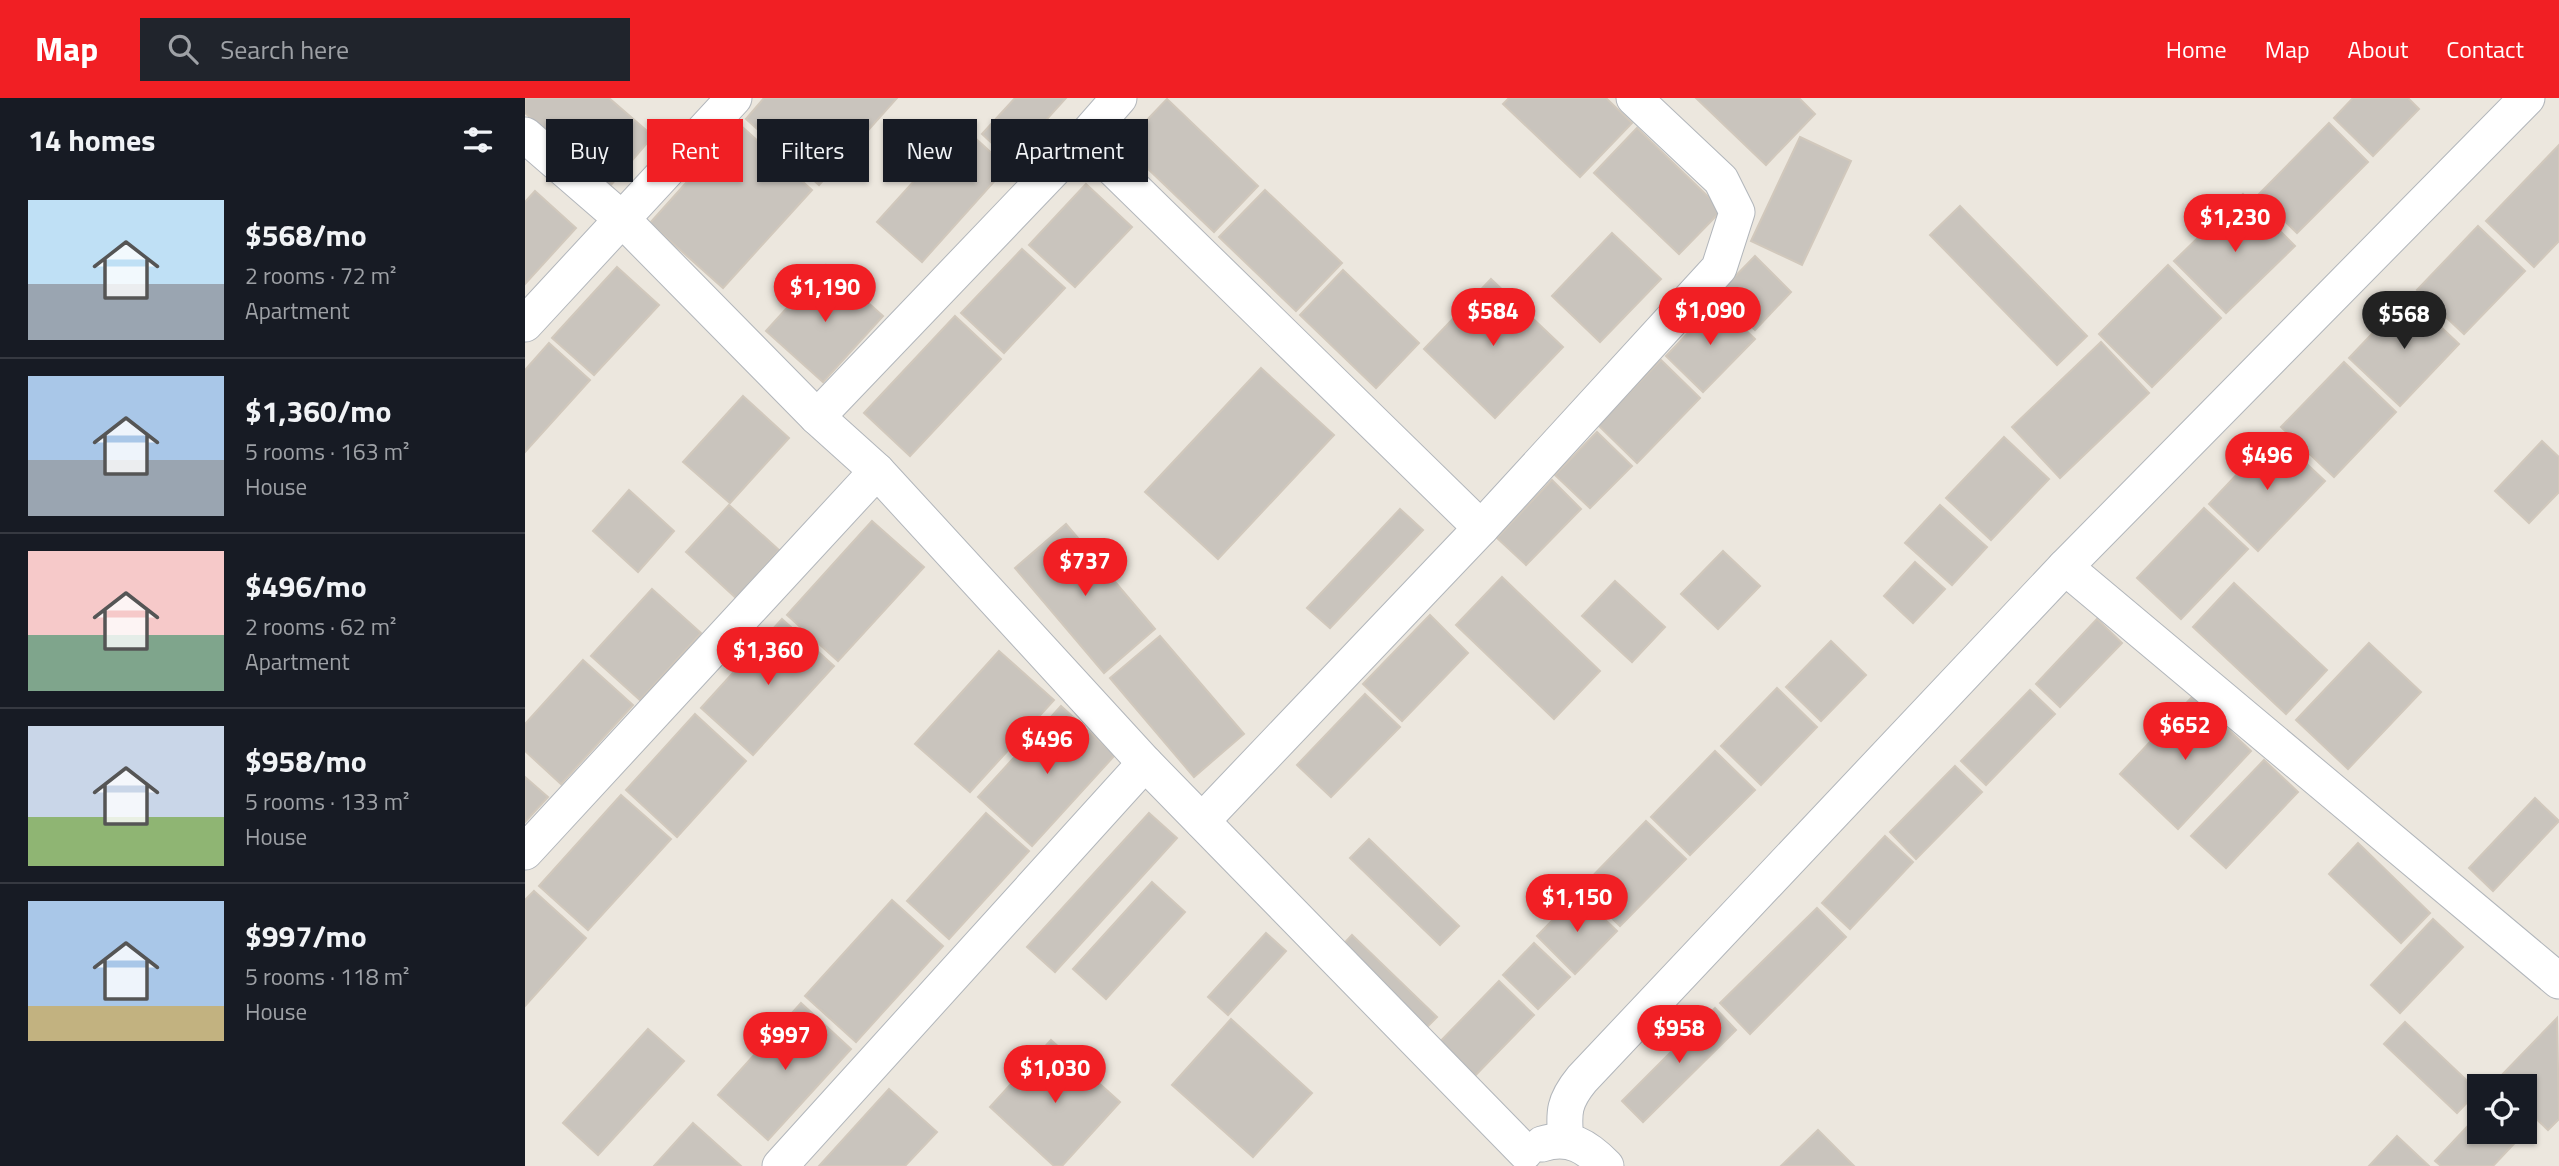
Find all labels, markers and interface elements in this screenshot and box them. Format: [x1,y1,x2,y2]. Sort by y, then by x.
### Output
search box [140,18,630,81]
text: Map [35,24,98,74]
icon: search [164,30,202,68]
text: Search here [220,30,349,69]
text: Home [2166,31,2227,67]
text: Map [2265,31,2310,67]
text: About [2348,31,2408,67]
text: Contact [2446,31,2524,67]
text: 14 homes [28,117,155,163]
chip: Buy [546,119,633,182]
chip: Rent [647,119,743,182]
chip: Filters [757,119,869,182]
chip: New [883,119,977,182]
chip: Apartment [991,119,1148,182]
icon: filters [459,121,497,159]
pin: $1,230 [2178,194,2292,254]
text: $1,230 [2200,199,2270,234]
text: $568/mo [245,212,367,258]
icon: home [84,228,168,312]
text: 2 rooms · 72 m² [245,258,396,293]
pin: $1,190 [768,264,882,324]
text: $1,190 [790,269,860,304]
pin: $584 [1452,288,1534,348]
pin: $1,090 [1653,288,1767,347]
text: $1,090 [1675,292,1745,327]
pin: $568 [2363,292,2445,351]
text: Apartment [245,293,350,328]
text: $584 [1467,293,1519,328]
text: $568 [2378,296,2430,331]
text: $1,360/mo [245,388,391,434]
icon: home [84,404,168,488]
pin: $496 [2226,432,2308,492]
text: 5 rooms · 163 m² [245,434,409,469]
text: $496 [2241,437,2293,472]
text: House [245,469,307,504]
pin: $737 [1044,538,1126,598]
text: $737 [1059,543,1111,578]
text: $496/mo [245,563,367,609]
icon: home [84,579,168,663]
text: 2 rooms · 62 m² [245,609,396,644]
pin: $1,360 [711,628,825,687]
text: $1,360 [733,632,803,667]
text: Apartment [245,644,350,679]
pin: $652 [2144,702,2226,762]
text: $652 [2159,707,2211,742]
pin: $496 [1006,716,1088,776]
text: $496 [1021,721,1073,756]
text: $958/mo [245,738,367,784]
icon: home [84,754,168,838]
text: 5 rooms · 133 m² [245,784,409,819]
text: House [245,819,307,854]
pin: $1,150 [1520,874,1634,934]
text: $1,150 [1542,879,1612,914]
text: $997/mo [245,913,367,959]
icon: home [84,929,168,1013]
text: 5 rooms · 118 m² [245,959,409,994]
text: House [245,994,307,1029]
pin: $958 [1638,1006,1720,1065]
text: $958 [1653,1010,1705,1045]
pin: $997 [744,1012,826,1072]
text: $997 [759,1017,811,1052]
pin: $1,030 [998,1046,1112,1105]
text: $1,030 [1020,1050,1090,1085]
map controls [2467,1074,2537,1144]
button: locate [2467,1074,2537,1144]

